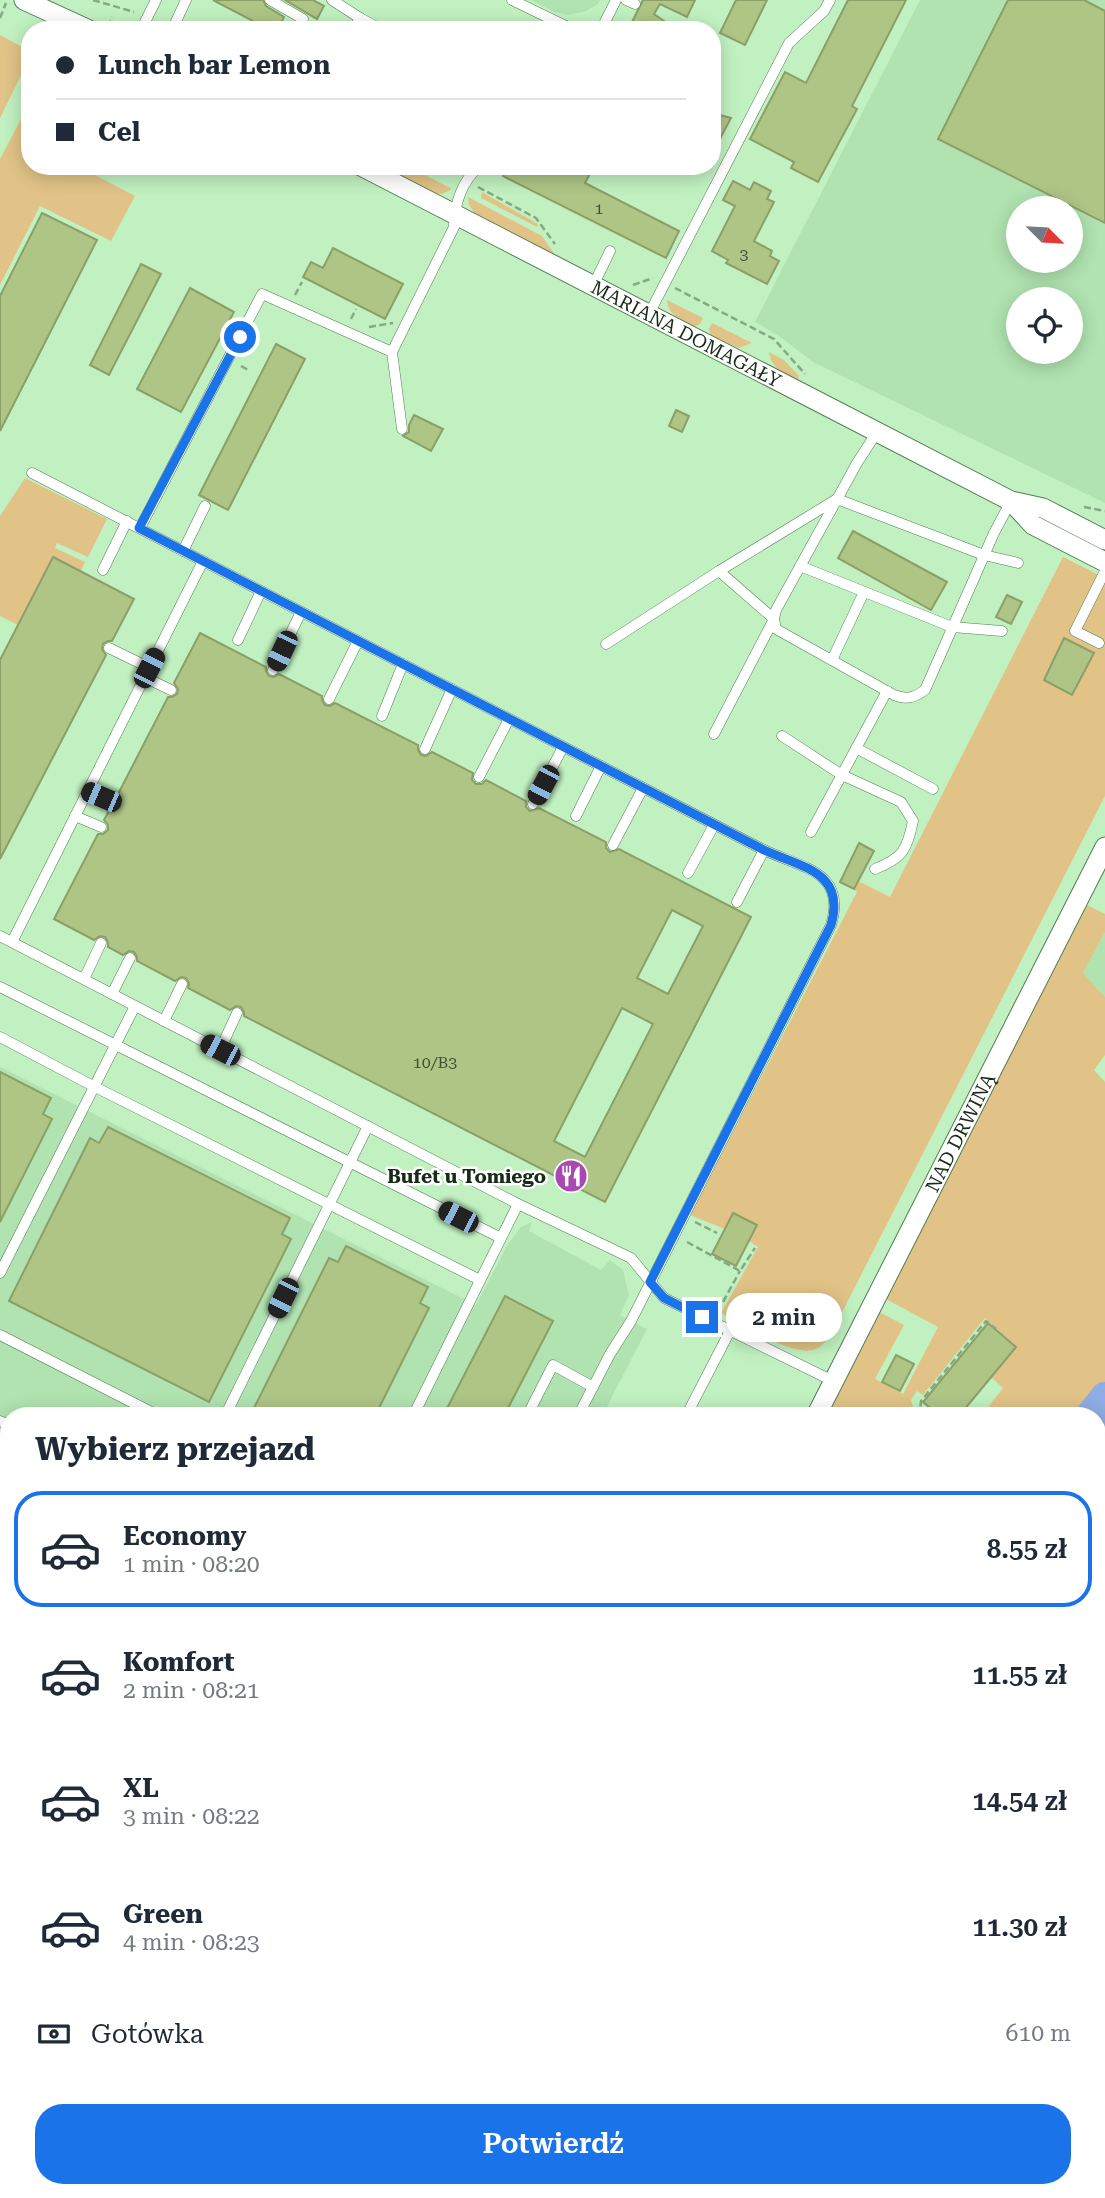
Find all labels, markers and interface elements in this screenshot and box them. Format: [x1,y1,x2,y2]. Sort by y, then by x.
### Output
text: Lunch bar Lemon [98,50,330,80]
text: Cel [98,117,140,147]
north arrow [1006,196,1083,273]
map controls [1006,196,1083,364]
house number: 1 [595,199,604,218]
house number: 3 [740,245,749,264]
street label: MARIANA DOMAGAŁY [587,275,785,392]
button: locate [1006,287,1083,364]
route start [224,321,256,353]
car [264,628,301,674]
car [131,645,168,691]
car [524,762,563,808]
car [78,779,125,815]
car [197,1031,244,1069]
house number: 10/B3 [413,1053,457,1072]
street label: NAD DRWINĄ [920,1069,1000,1196]
restaurant icon: Bufet u Tomiego [552,1157,590,1195]
place label: Bufet u Tomiego [387,1165,546,1188]
car [435,1198,482,1236]
car [265,1275,302,1321]
callout: 2 min [726,1292,842,1342]
route end [686,1301,718,1333]
text: 2 min [752,1304,816,1331]
text: Wybierz przejazd [35,1430,315,1468]
icon: car [39,1518,102,1581]
text: Economy [123,1521,246,1551]
text: 8.55 zł [987,1534,1067,1564]
text: 1 min · 08:20 [123,1551,260,1578]
icon: car [39,1644,102,1707]
text: Komfort [123,1647,235,1677]
text: 11.55 zł [972,1660,1067,1690]
text: 2 min · 08:21 [123,1677,260,1704]
icon: car [39,1770,102,1833]
text: XL [123,1773,159,1803]
text: 14.54 zł [972,1786,1067,1816]
text: 3 min · 08:22 [123,1803,260,1830]
icon: car [39,1896,102,1959]
text: Green [123,1899,203,1929]
text: 11.30 zł [972,1912,1067,1942]
text: 4 min · 08:23 [123,1929,260,1956]
icon: cash [35,2015,73,2053]
text: Gotówka [91,2019,204,2049]
text: 610 m [1006,2020,1071,2047]
button: Potwierdź [35,2104,1071,2184]

